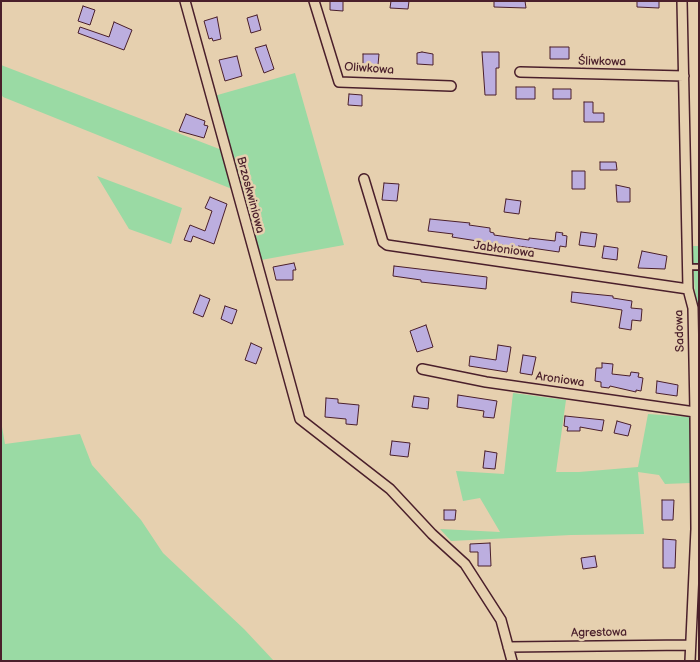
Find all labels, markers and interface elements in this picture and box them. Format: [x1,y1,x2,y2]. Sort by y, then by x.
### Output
street label: Śliwkowa [578,54,626,70]
street label: Oliwkowa [344,60,394,78]
street label: Brzoskwiniowa [233,155,267,235]
street label: Jabłoniowa [473,239,535,261]
street label: Sadowa [672,310,688,352]
street label: Aroniowa [535,369,585,391]
street label: Agrestowa [571,625,627,641]

